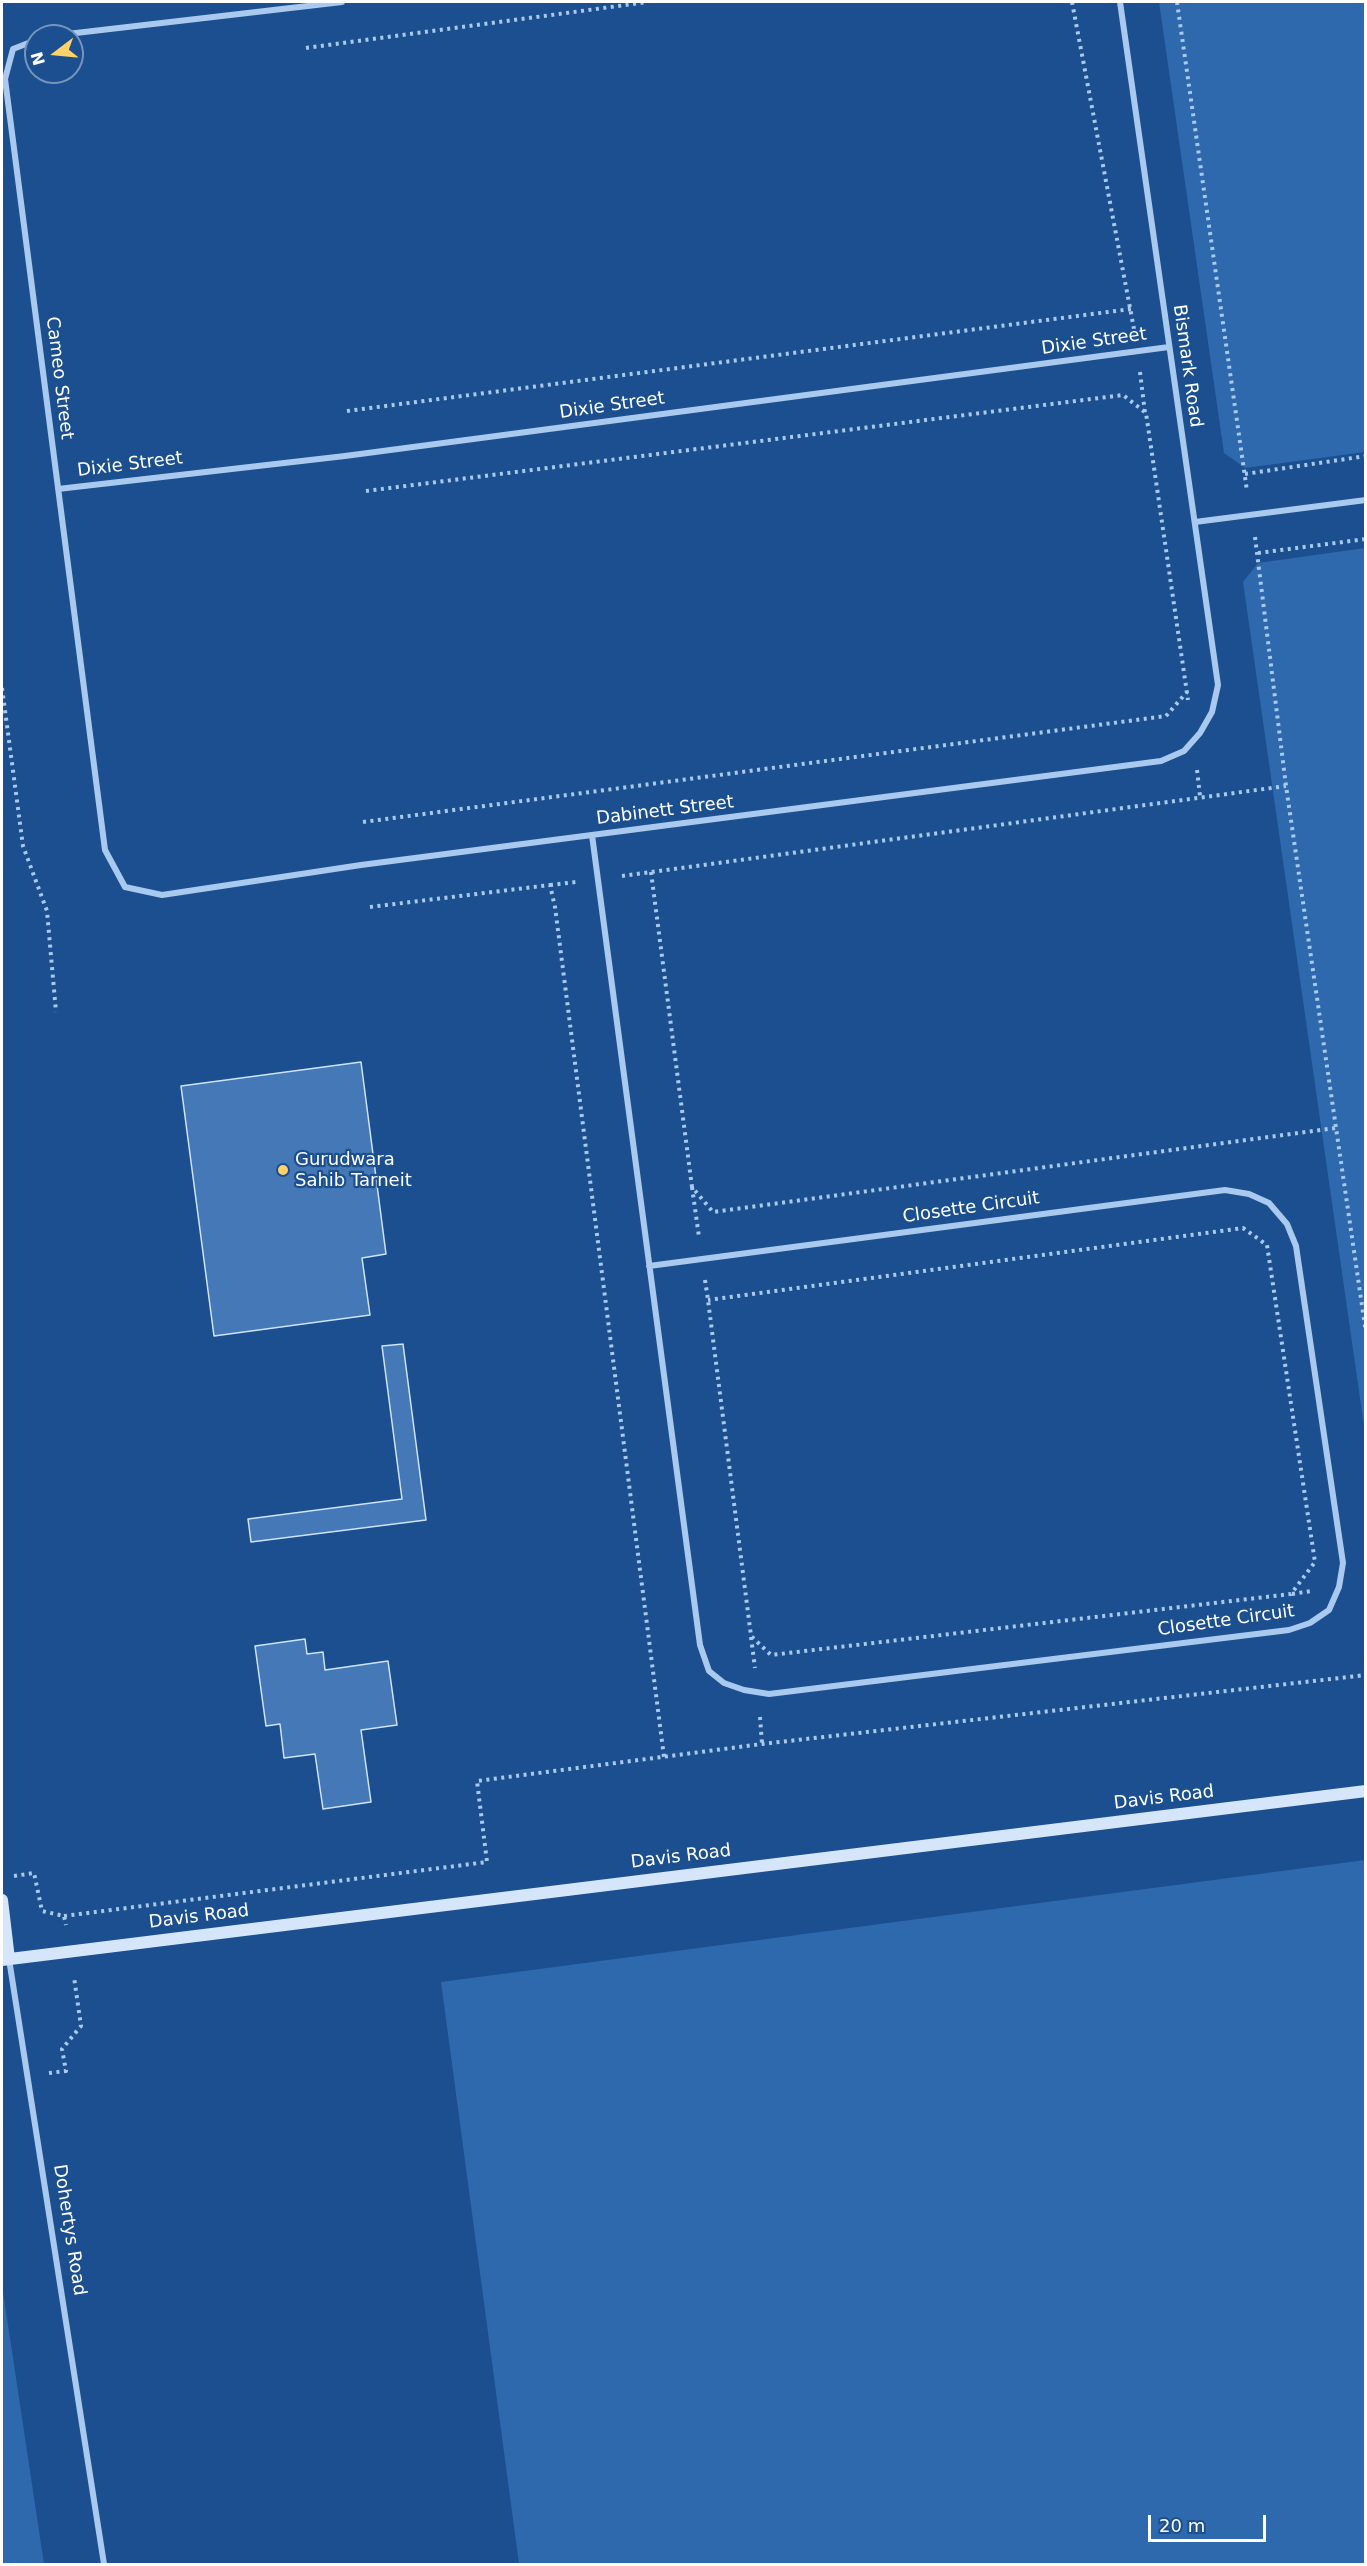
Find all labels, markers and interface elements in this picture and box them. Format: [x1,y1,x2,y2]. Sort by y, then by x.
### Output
north arrow [24,24,84,84]
text: N [27,50,49,68]
street label: Bismark Road [1168,303,1206,429]
street label: Cameo Street [41,315,77,441]
street label: Dixie Street [1040,324,1148,360]
street label: Dixie Street [558,388,666,424]
street label: Dixie Street [76,448,184,482]
street label: Dabinett Street [595,792,735,830]
place label: Gurudwara Sahib Tarneit [295,1149,412,1192]
marker: Gurudwara Sahib Tarneit [276,1163,290,1177]
street label: Closette Circuit [901,1188,1041,1228]
street label: Closette Circuit [1156,1601,1296,1641]
street label: Davis Road [1113,1781,1215,1815]
street label: Davis Road [630,1840,732,1874]
street label: Davis Road [148,1900,250,1934]
street label: Dohertys Road [48,2163,90,2297]
scale bar [1151,2503,1270,2541]
text: 20 m [1159,2515,1205,2536]

